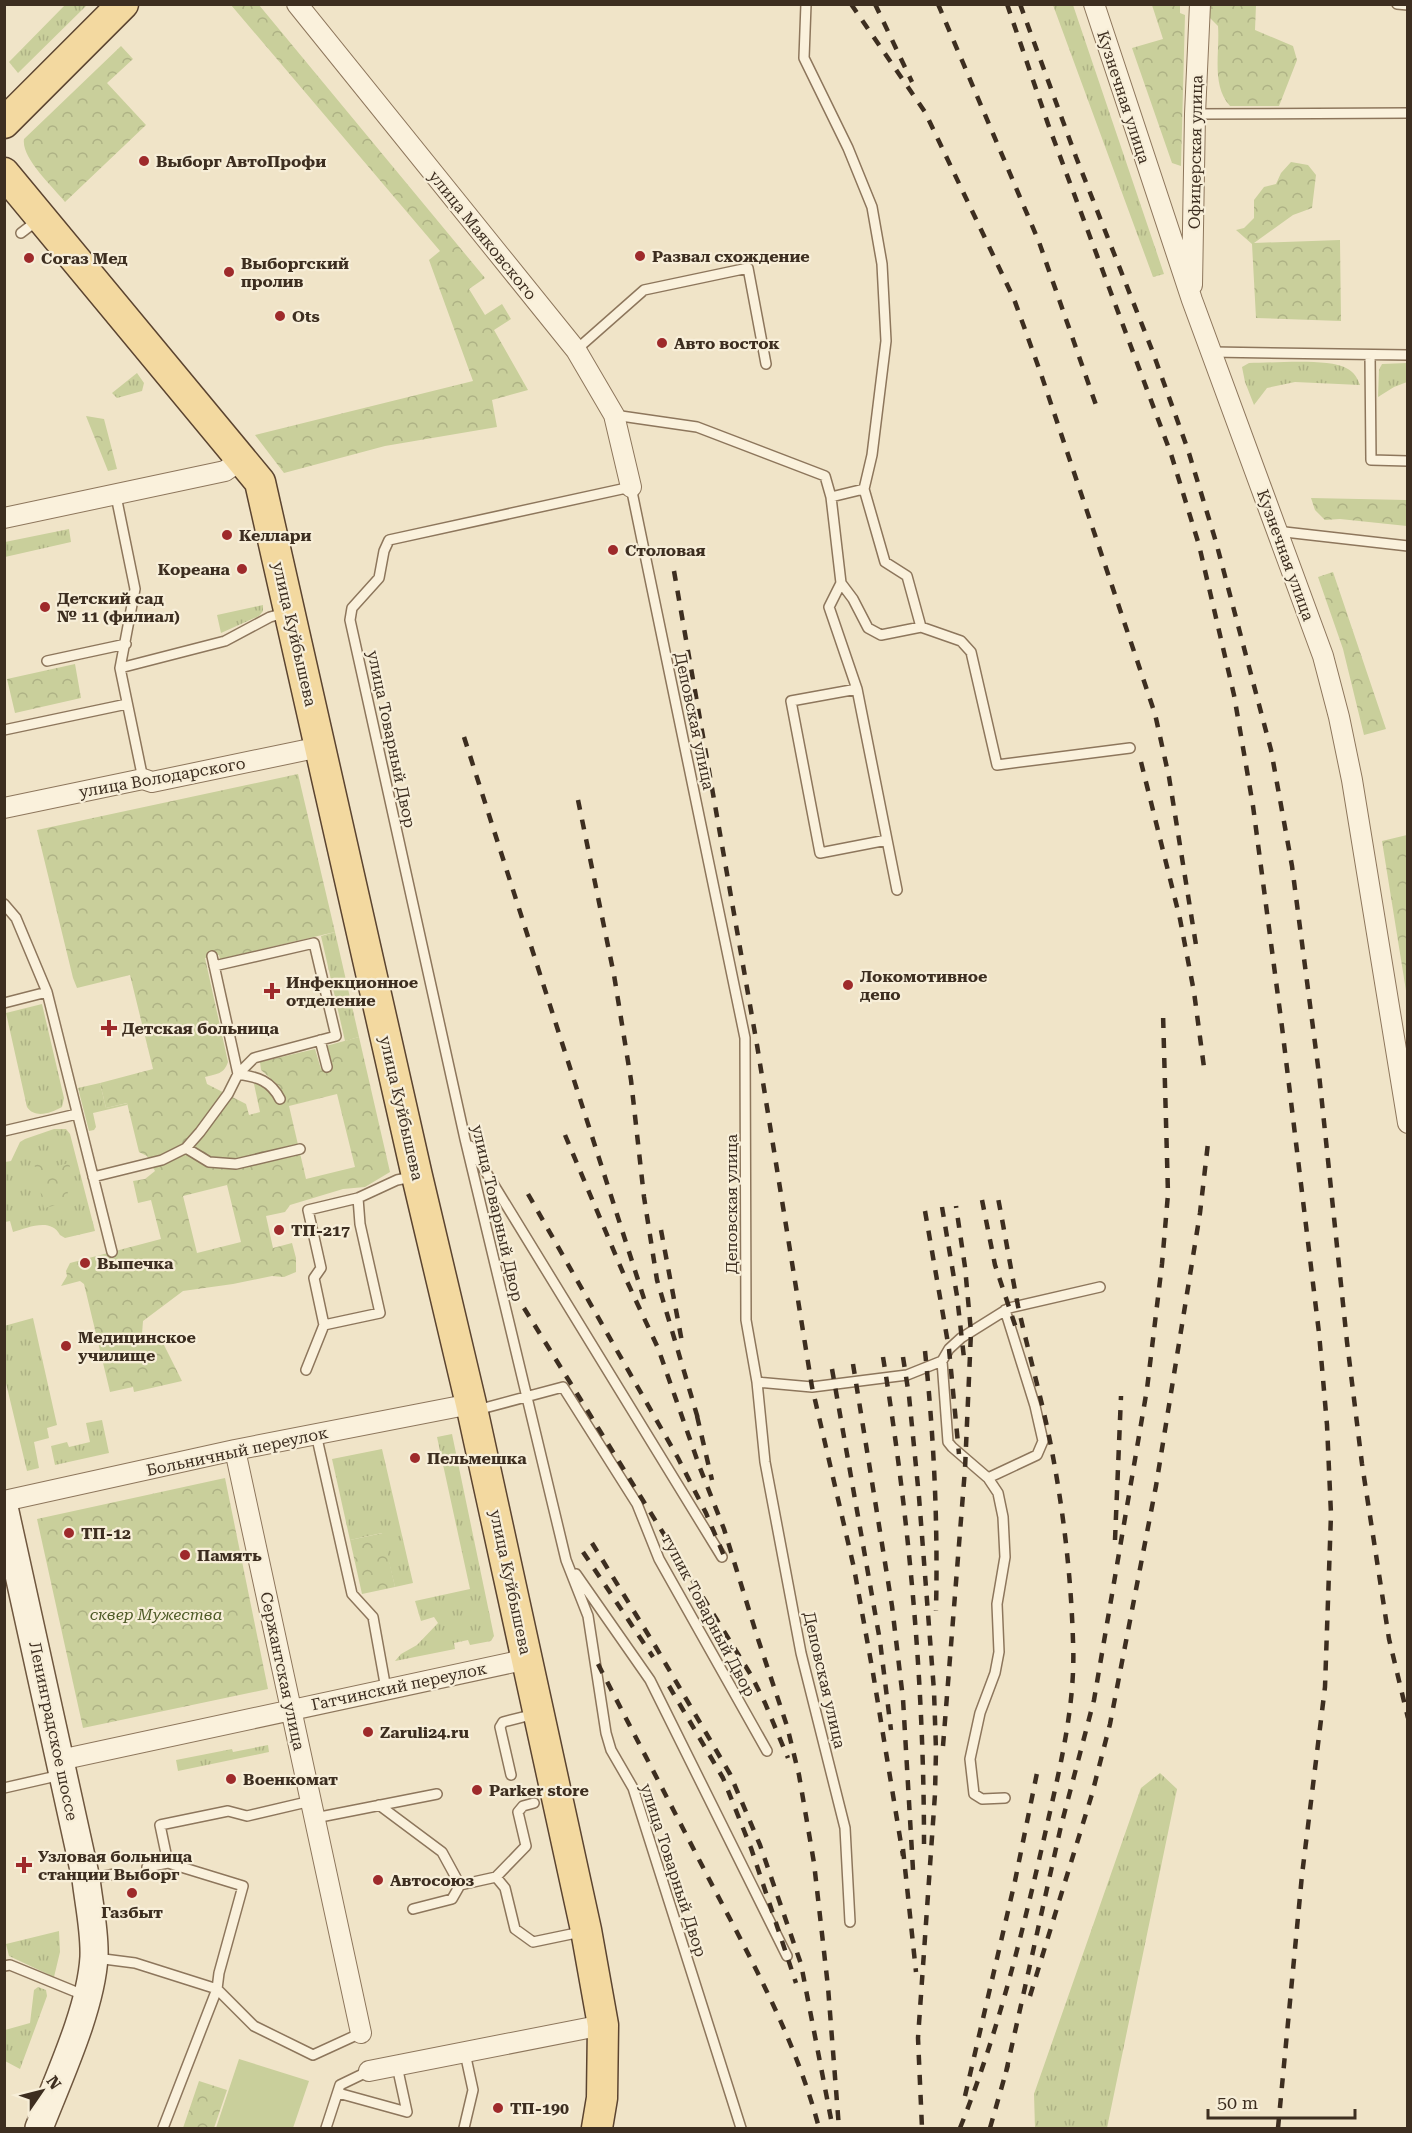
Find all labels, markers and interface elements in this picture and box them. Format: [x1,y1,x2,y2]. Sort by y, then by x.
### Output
street label: Кузнечная улица [1093,28,1154,166]
street label: Офицерская улица [1185,74,1206,229]
place label: Выборг АвтоПрофи [156,152,326,171]
marker: Выборг АвтоПрофи [137,154,151,168]
street label: улица Маяковского [425,167,541,304]
place label: Развал схождение [652,247,810,266]
place label: Согаз Мед [41,249,128,268]
marker: Развал схождение [633,249,647,263]
marker: Согаз Мед [22,251,36,265]
place label: Выборгский пролив [241,254,349,291]
marker: Выборгский пролив [222,265,236,279]
place label: Ots [292,307,320,326]
marker: Ots [273,309,287,323]
place label: Авто восток [674,334,780,353]
marker: Авто восток [655,336,669,350]
street label: Кузнечная улица [1253,487,1318,624]
place label: Келлари [239,526,311,545]
marker: Келлари [220,528,234,542]
place label: Столовая [625,541,705,560]
marker: Столовая [606,543,620,557]
place label: Кореана [158,560,231,579]
street label: улица Куйбышева [269,560,320,709]
marker: Кореана [235,562,249,576]
place label: Детский сад № 11 (филиал) [57,589,180,626]
marker: Детский сад № 11 (филиал) [38,600,52,614]
street label: улица Товарный Двор [363,649,420,830]
street label: Деповская улица [671,651,718,792]
street label: улица Володарского [77,753,247,801]
place label: Локомотивное депо [860,967,988,1004]
place label: Инфекционное отделение [286,973,418,1010]
marker: Локомотивное депо [841,978,855,992]
marker: Инфекционное отделение [263,982,281,1000]
marker: Детская больница [100,1019,118,1037]
place label: Детская больница [122,1019,280,1038]
street label: улица Куйбышева [376,1034,427,1183]
street label: улица Товарный Двор [468,1123,527,1303]
street label: Деповская улица [722,1134,741,1274]
place label: ТП-217 [291,1221,350,1240]
marker: ТП-217 [272,1223,286,1237]
place label: Выпечка [97,1254,174,1273]
marker: Выпечка [78,1256,92,1270]
place label: Медицинское училище [78,1328,196,1365]
marker: Медицинское училище [59,1339,73,1353]
street label: Больничный переулок [145,1423,330,1480]
place label: Пельмешка [427,1449,527,1468]
marker: Пельмешка [408,1451,422,1465]
street label: улица Куйбышева [486,1508,535,1657]
place label: ТП-12 [81,1524,131,1543]
marker: ТП-12 [62,1526,76,1540]
street label: тупик Товарный Двор [657,1531,760,1700]
place label: Память [197,1546,262,1565]
marker: Память [178,1548,192,1562]
street label: Сержантская улица [256,1590,309,1752]
park label: сквер Мужества [90,1605,223,1624]
street label: Деповская улица [800,1610,850,1751]
street label: Ленинградское шоссе [25,1640,82,1823]
street label: Гатчинский переулок [310,1659,488,1714]
place label: Zaruli24.ru [380,1723,469,1742]
marker: Zaruli24.ru [361,1725,375,1739]
place label: Военкомат [243,1770,338,1789]
marker: Военкомат [224,1772,238,1786]
place label: Parker store [489,1781,589,1800]
street label: улица Товарный Двор [637,1781,711,1959]
marker: Parker store [470,1783,484,1797]
place label: Узловая больница станции Выборг [38,1847,193,1884]
marker: Узловая больница станции Выборг [15,1856,33,1874]
place label: Автосоюз [390,1871,475,1890]
marker: Автосоюз [371,1873,385,1887]
marker: Газбыт [125,1886,139,1900]
place label: Газбыт [101,1903,163,1922]
north arrow [12,2061,72,2121]
text: N [43,2072,65,2093]
scale bar [1208,2082,1355,2120]
text: 50 m [1217,2092,1258,2113]
place label: ТП-190 [510,2099,569,2118]
marker: ТП-190 [491,2101,505,2115]

